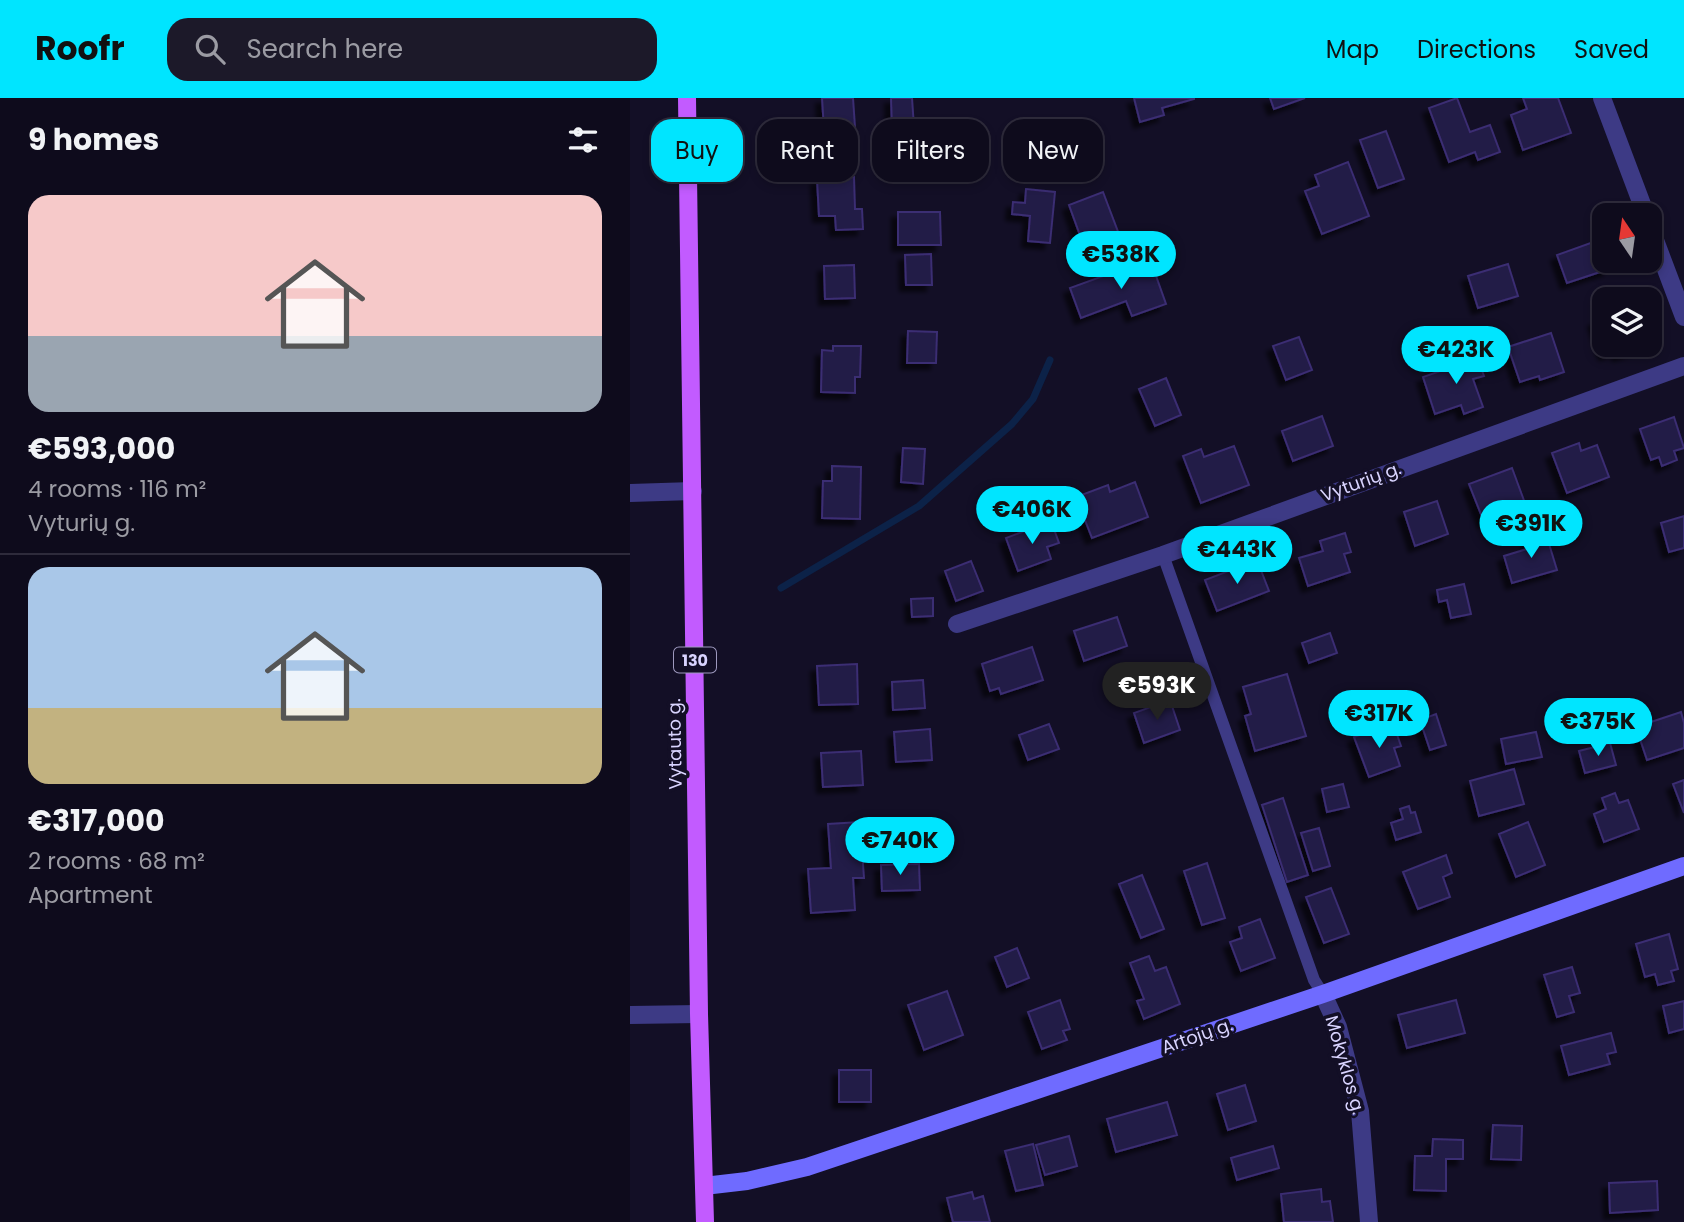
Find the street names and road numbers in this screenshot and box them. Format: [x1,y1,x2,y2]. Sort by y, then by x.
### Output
street label: Vyturių g. [1317,455,1404,508]
road number: 130 [674,648,716,673]
street label: Vytauto g. [661,698,688,790]
street label: Artojų g. [1158,1012,1236,1059]
street label: Mokyklos g. [1319,1012,1372,1117]

